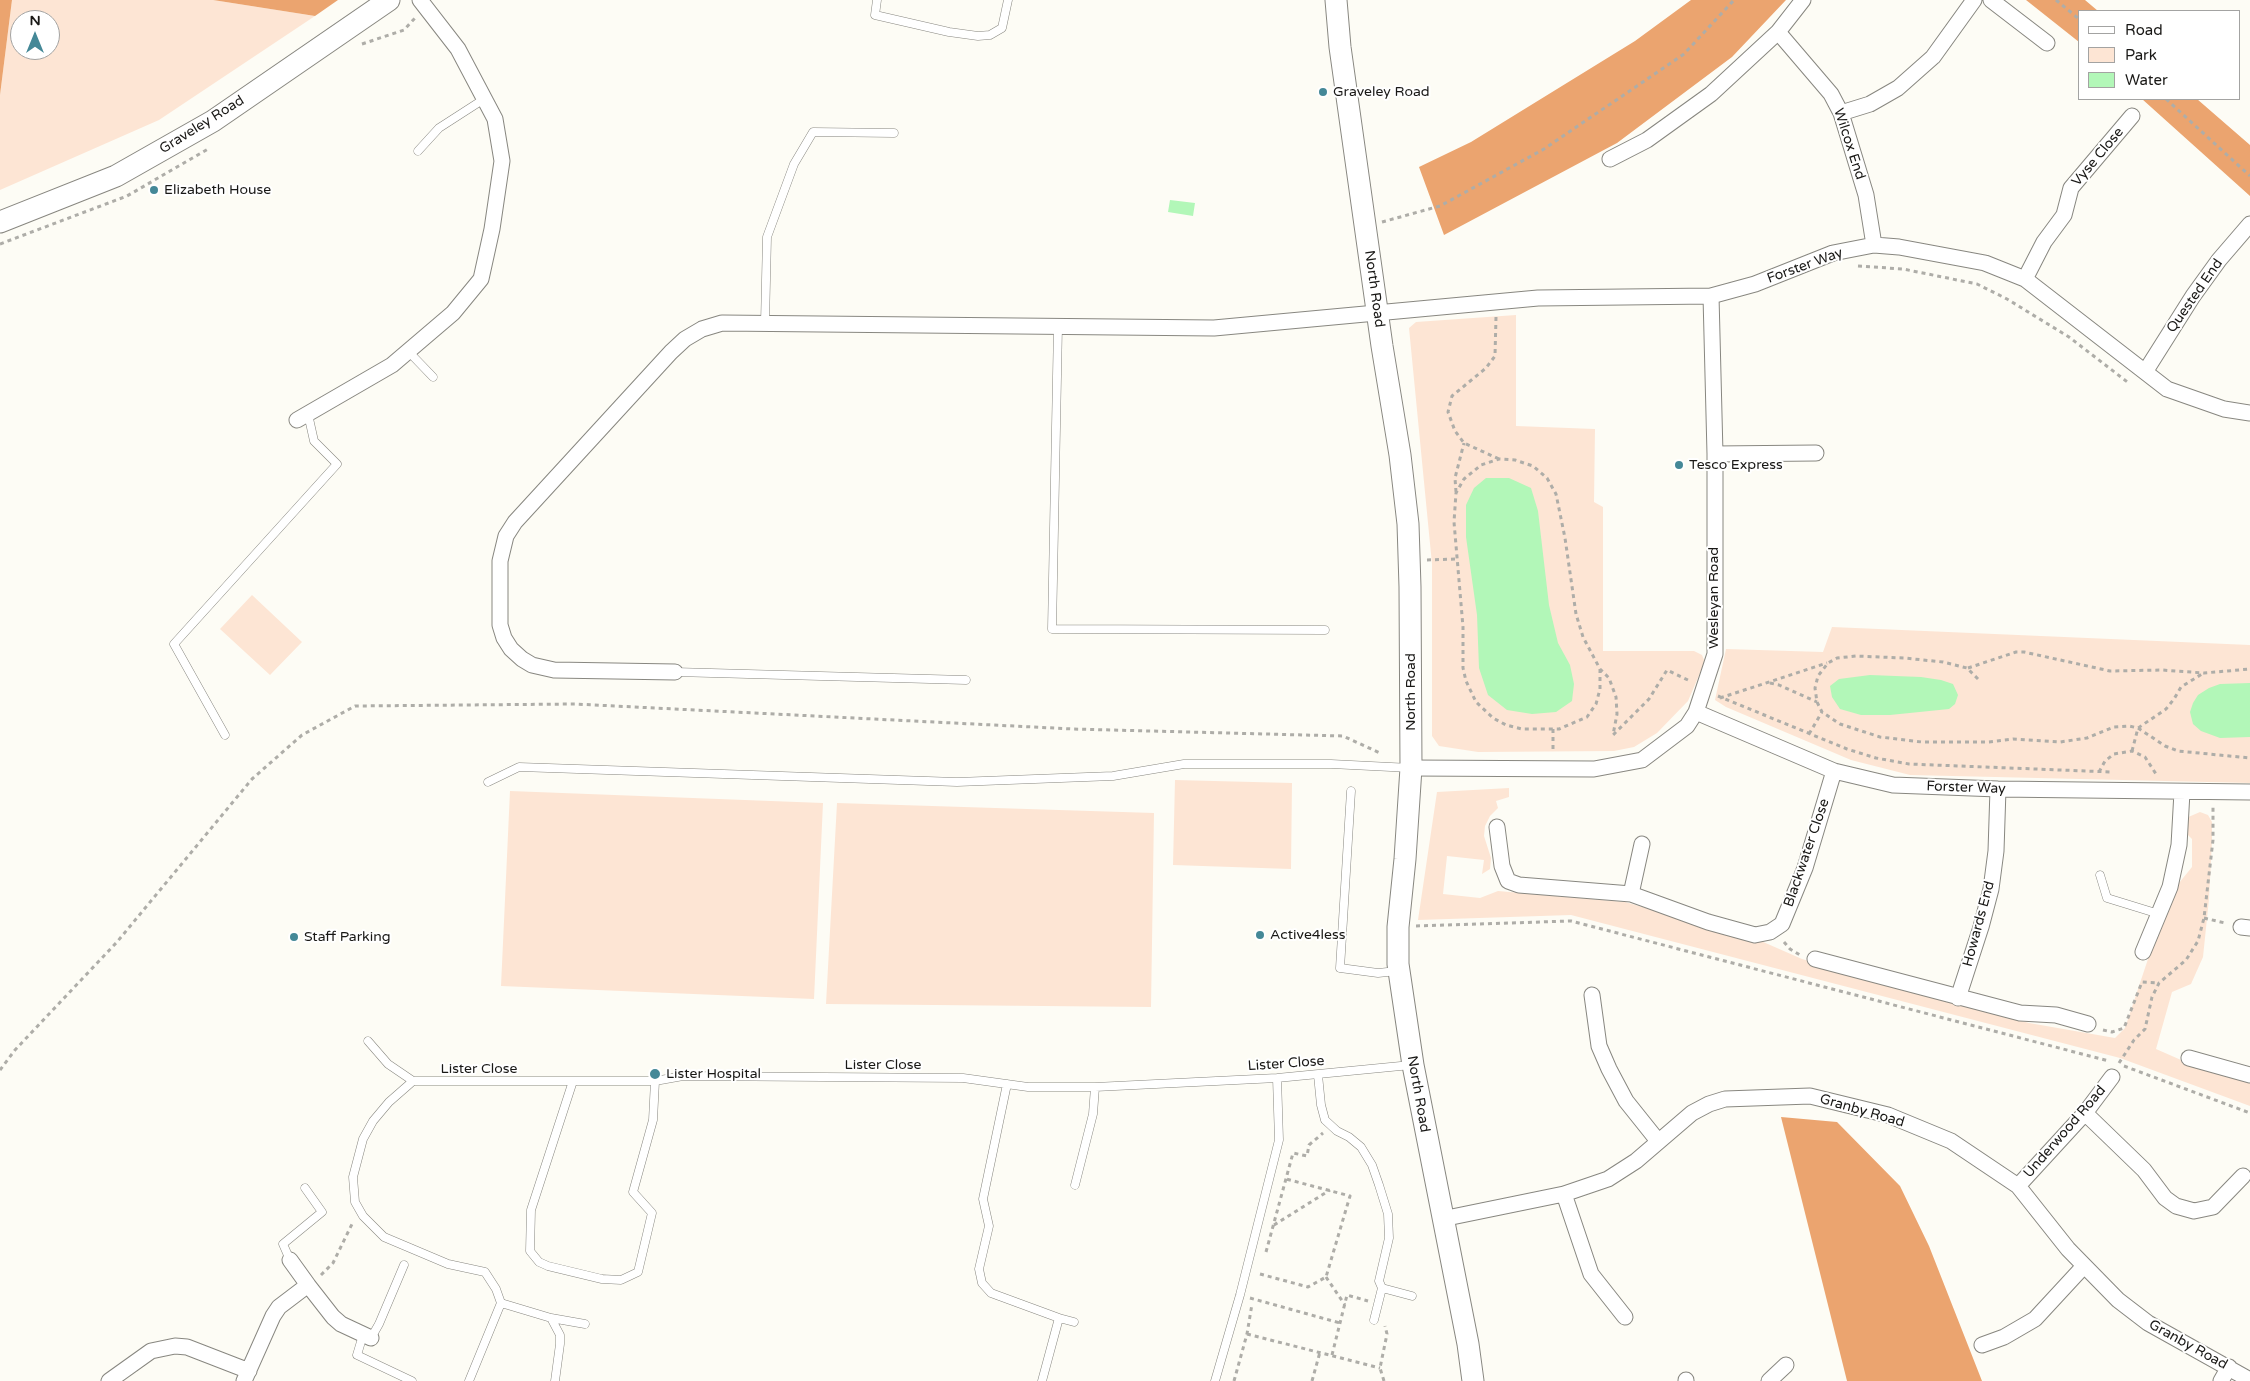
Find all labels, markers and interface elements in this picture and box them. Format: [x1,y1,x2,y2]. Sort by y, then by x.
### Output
north arrow [10,10,60,60]
legend [2078,10,2240,100]
text: N [29,12,41,29]
text: Road [2125,21,2163,39]
text: Park [2125,46,2157,64]
text: Water [2125,71,2168,89]
place label: Graveley Road [1333,84,1430,100]
marker: Graveley Road [1317,86,1329,98]
street label: Graveley Road [157,92,247,158]
street label: Wilcox End [1830,106,1868,182]
street label: Vyse Close [2069,124,2127,190]
place label: Elizabeth House [164,182,271,198]
marker: Elizabeth House [148,184,160,196]
street label: Forster Way [1765,245,1845,287]
street label: North Road [1360,249,1388,329]
street label: Quested End [2163,256,2227,336]
place label: Tesco Express [1689,457,1783,473]
marker: Tesco Express [1673,459,1685,471]
street label: Wesleyan Road [1706,547,1722,649]
street label: North Road [1403,653,1419,731]
street label: Forster Way [1926,778,2006,798]
street label: Blackwater Close [1781,797,1833,909]
street label: Howards End [1959,879,1999,969]
place label: Active4less [1270,927,1345,943]
place label: Staff Parking [304,929,391,945]
marker: Active4less [1254,929,1266,941]
marker: Staff Parking [288,931,300,943]
street label: Lister Close [1247,1053,1325,1075]
street label: North Road [1403,1054,1433,1134]
street label: Lister Close [845,1057,921,1073]
street label: Lister Close [441,1061,517,1077]
place label: Lister Hospital [666,1066,761,1082]
marker: Lister Hospital [648,1067,662,1081]
street label: Underwood Road [2020,1082,2110,1182]
street label: Granby Road [1818,1091,1906,1131]
street label: Granby Road [2146,1316,2230,1374]

